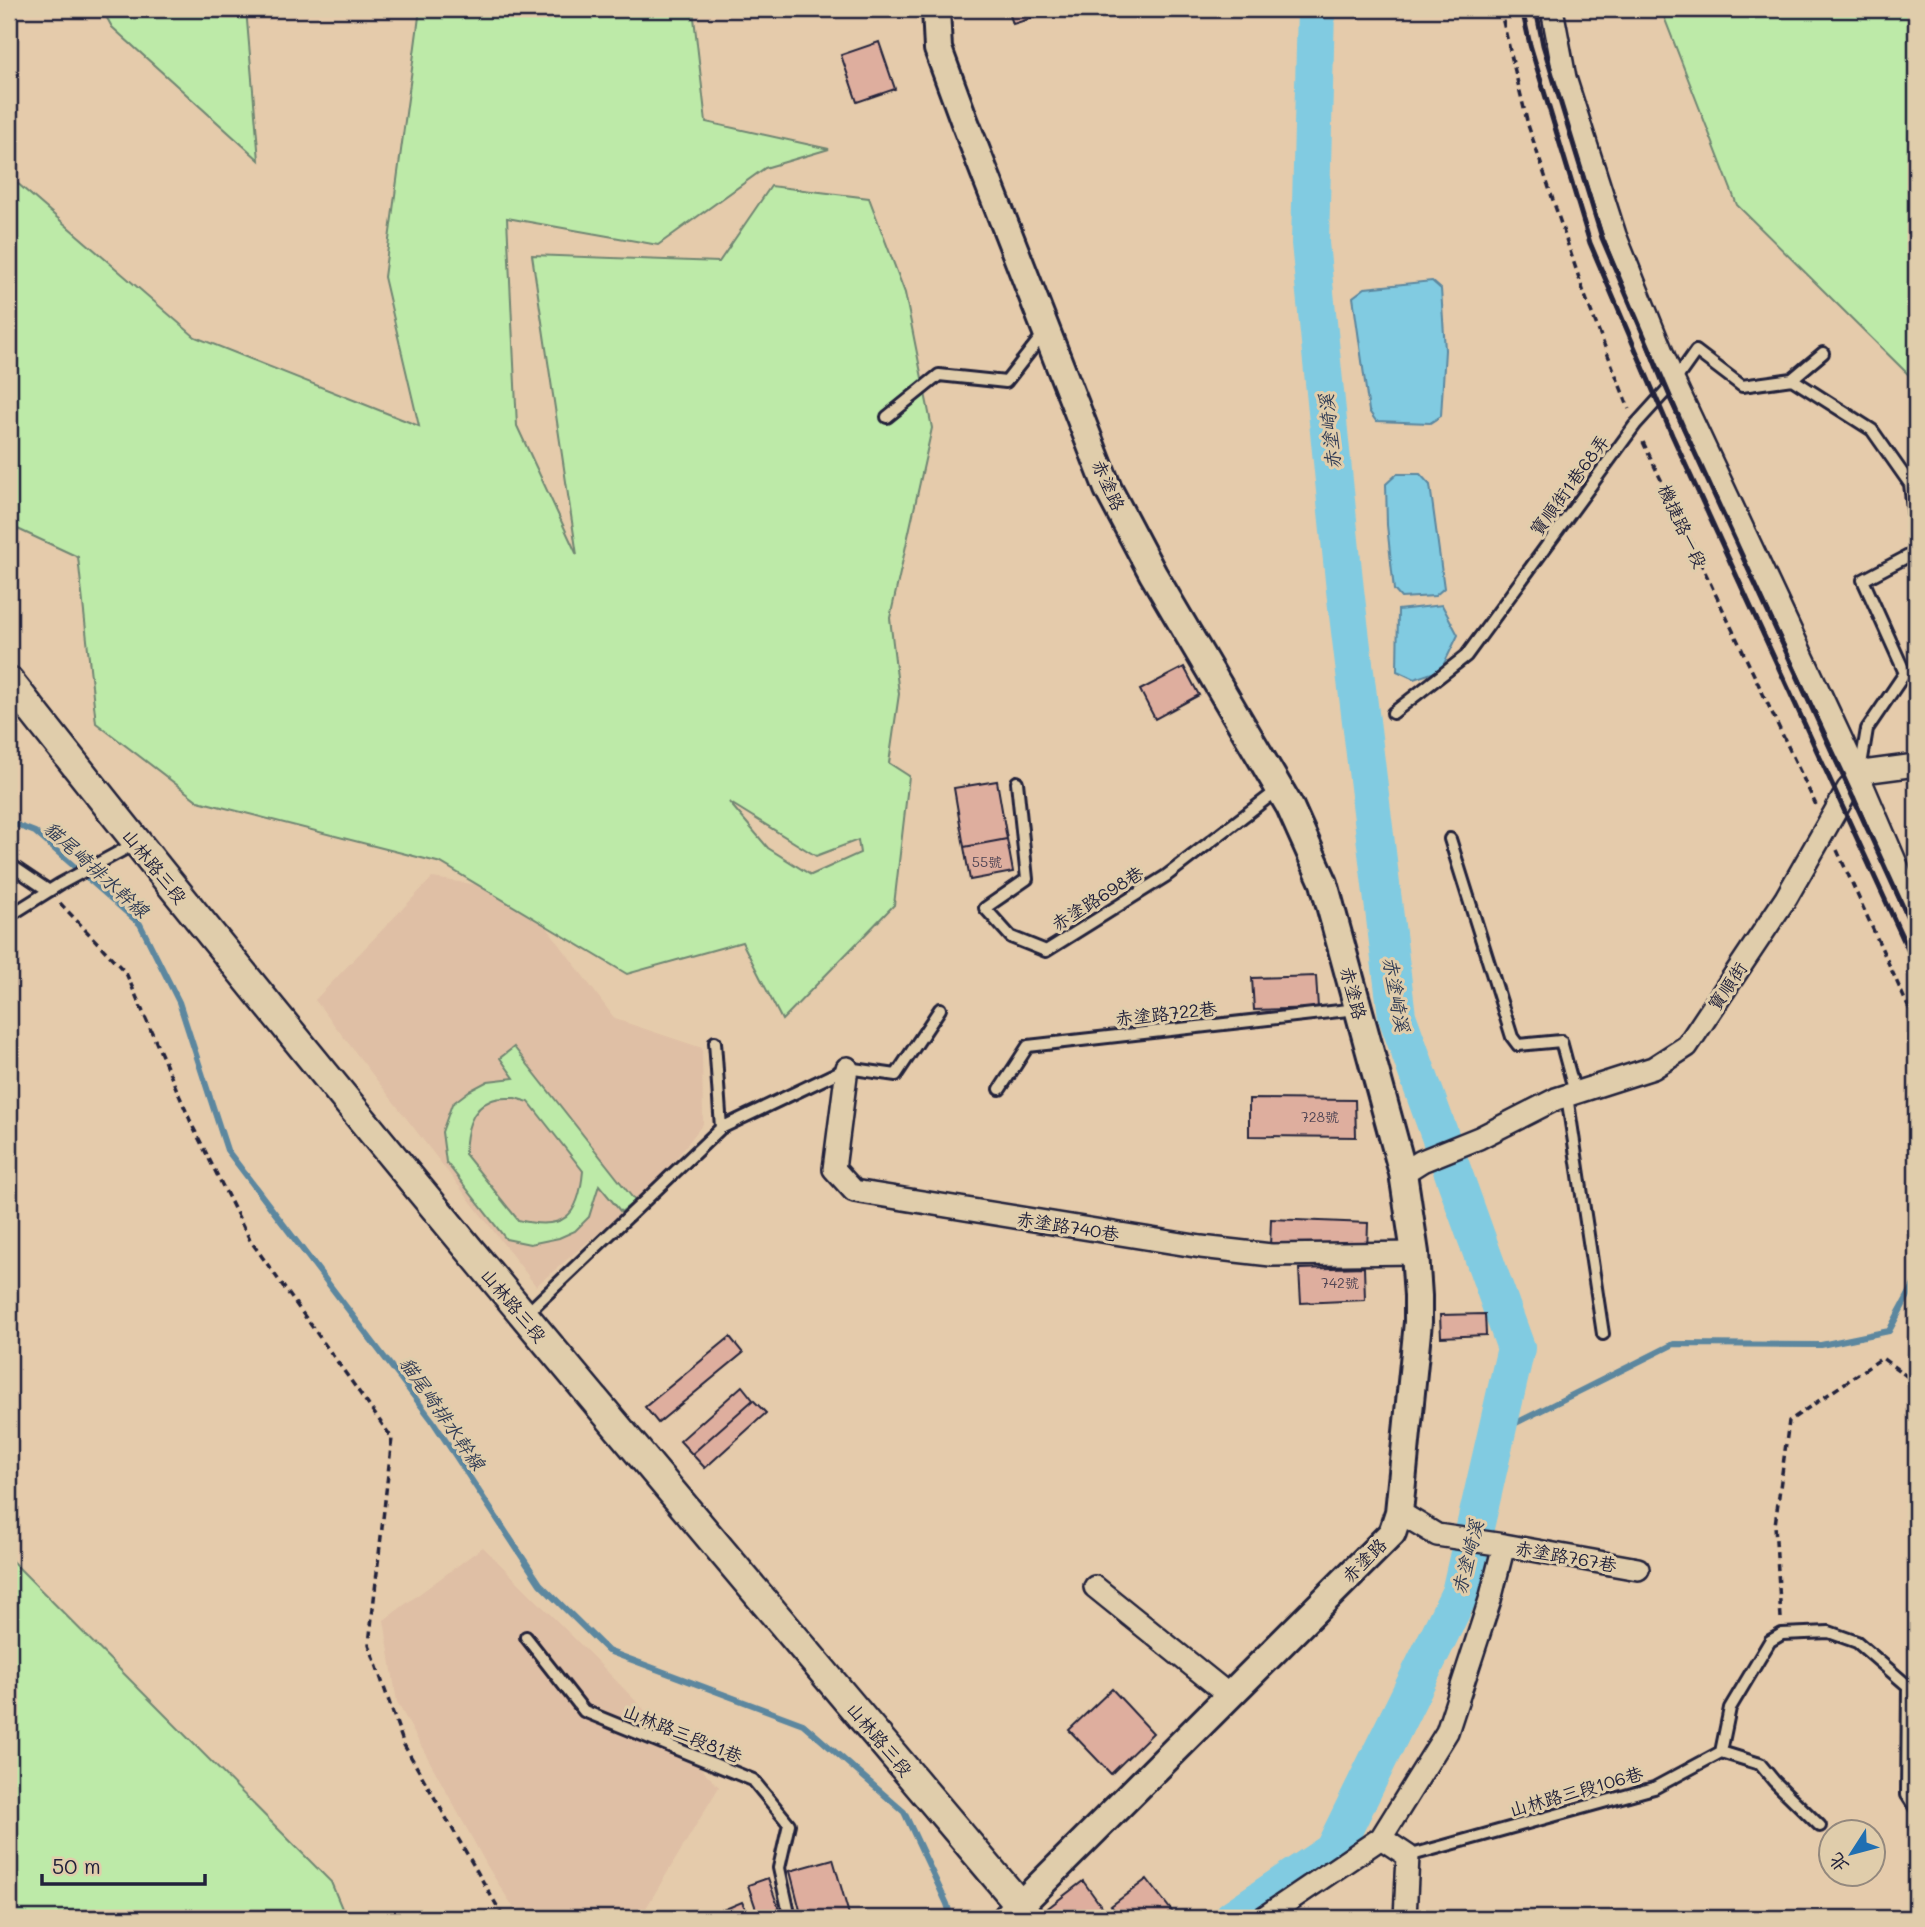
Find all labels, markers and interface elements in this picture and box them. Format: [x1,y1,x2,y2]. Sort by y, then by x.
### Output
water label: 赤塗崎溪 [1312,392,1345,471]
street label: 寶順街1巷68弄 [1524,429,1614,541]
street label: 赤塗路 [1087,455,1131,515]
street label: 機捷路一段 [1653,480,1713,572]
water label: 貓尾崎排水幹線 [39,815,156,923]
street label: 山林路三段 [117,823,193,909]
house number: 55號 [972,852,1002,871]
street label: 赤塗路698巷 [1046,860,1148,936]
water label: 赤塗崎溪 [1378,954,1416,1035]
street label: 寶順街 [1702,957,1752,1015]
street label: 赤塗路 [1335,964,1373,1022]
street label: 赤塗路722巷 [1114,996,1218,1030]
house number: 728號 [1301,1107,1339,1126]
street label: 赤塗路740巷 [1015,1206,1121,1246]
street label: 山林路三段 [476,1263,552,1347]
house number: 742號 [1321,1273,1359,1292]
water label: 貓尾崎排水幹線 [395,1351,492,1475]
water label: 赤塗崎溪 [1446,1516,1489,1597]
street label: 赤塗路 [1336,1532,1392,1588]
street label: 赤塗路767巷 [1513,1535,1619,1577]
street label: 山林路三段 [842,1697,918,1781]
street label: 山林路三段81巷 [620,1698,746,1768]
street label: 山林路三段106巷 [1506,1760,1646,1822]
north arrow [1816,1818,1886,1888]
scale bar [42,1843,205,1887]
text: 北 [1822,1848,1854,1878]
text: 50 m [52,1852,101,1879]

